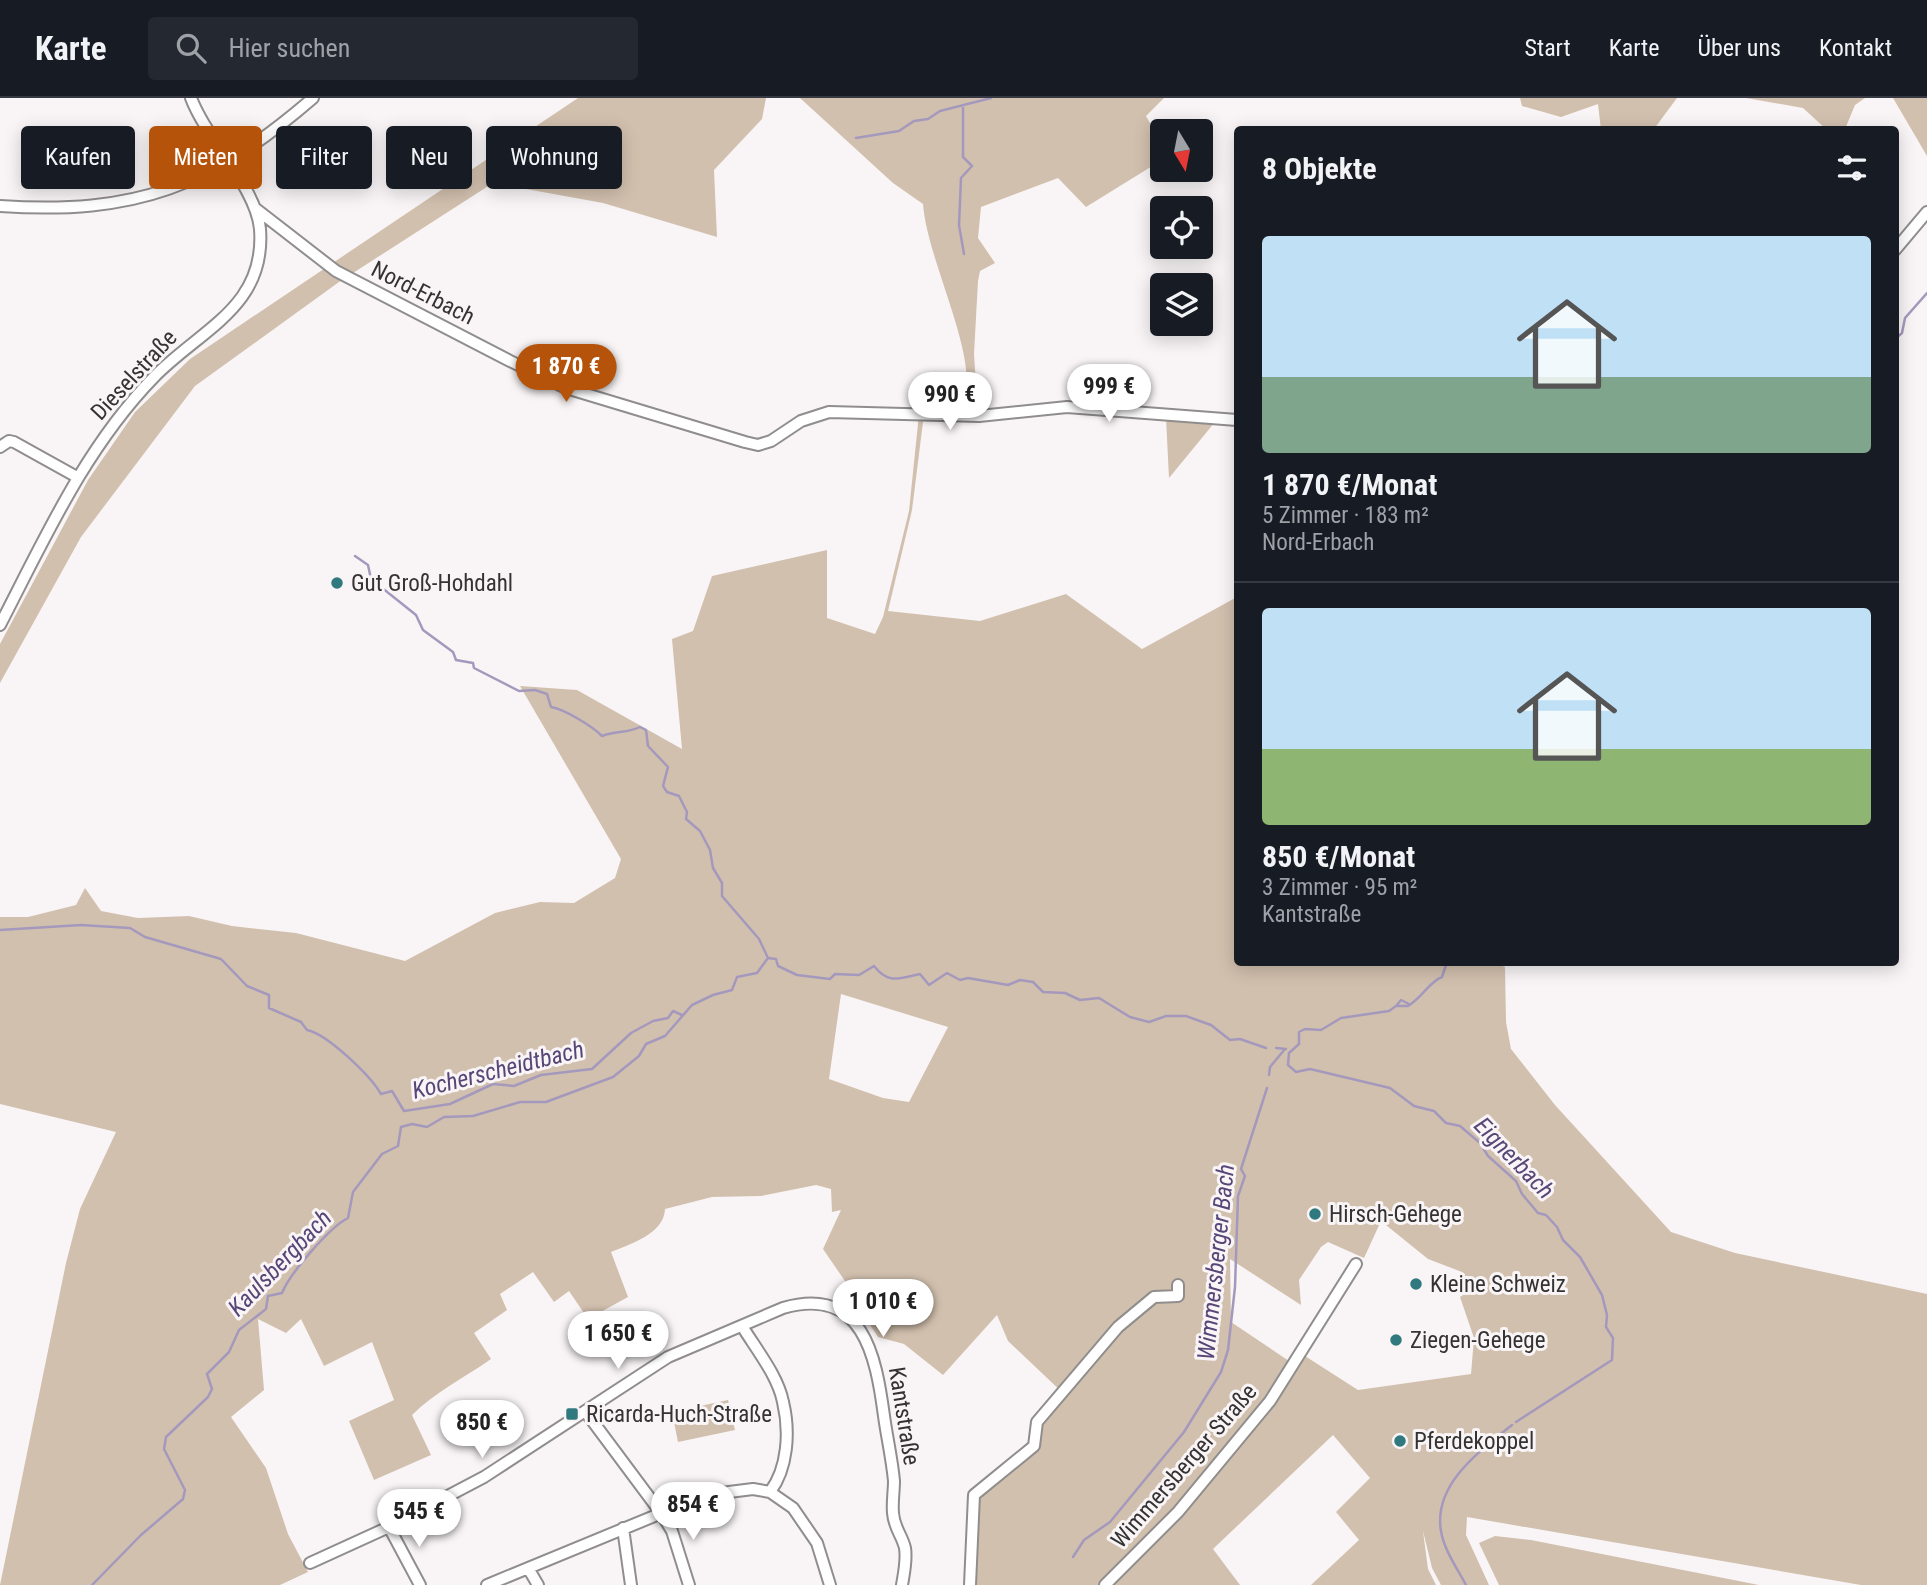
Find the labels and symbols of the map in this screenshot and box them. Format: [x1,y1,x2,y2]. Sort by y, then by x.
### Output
north arrow [1150,119,1213,182]
street label: Nord-Erbach [367,255,479,331]
street label: Dieselstraße [85,324,183,426]
pin: 1 870 € [501,344,631,404]
pin: 999 € [1060,364,1158,424]
pin: 990 € [901,372,999,432]
place label: Gut Groß-Hohdahl [351,570,513,597]
marker: Gut Groß-Hohdahl [329,575,345,591]
water label: Kocherscheidtbach [409,1035,587,1105]
water label: Eignerbach [1468,1111,1560,1205]
water label: Wimmersberger Bach [1192,1163,1240,1361]
place label: Hirsch-Gehege [1329,1201,1462,1228]
water label: Kaulsbergbach [223,1204,337,1322]
marker: Hirsch-Gehege [1307,1206,1323,1222]
place label: Kleine Schweiz [1430,1271,1566,1298]
marker: Kleine Schweiz [1408,1276,1424,1292]
pin: 1 010 € [818,1280,948,1339]
pin: 1 650 € [553,1312,683,1371]
place label: Ziegen-Gehege [1410,1327,1545,1354]
marker: Ziegen-Gehege [1388,1332,1404,1348]
street label: Kantstraße [883,1365,925,1467]
street label: Wimmersberger Straße [1106,1379,1262,1553]
pin: 850 € [433,1400,531,1460]
place label: Ricarda-Huch-Straße [586,1401,772,1428]
marker: Ricarda-Huch-Straße [564,1406,580,1422]
place label: Pferdekoppel [1414,1428,1534,1455]
marker: Pferdekoppel [1392,1433,1408,1449]
pin: 854 € [644,1482,742,1542]
pin: 545 € [370,1490,468,1549]

